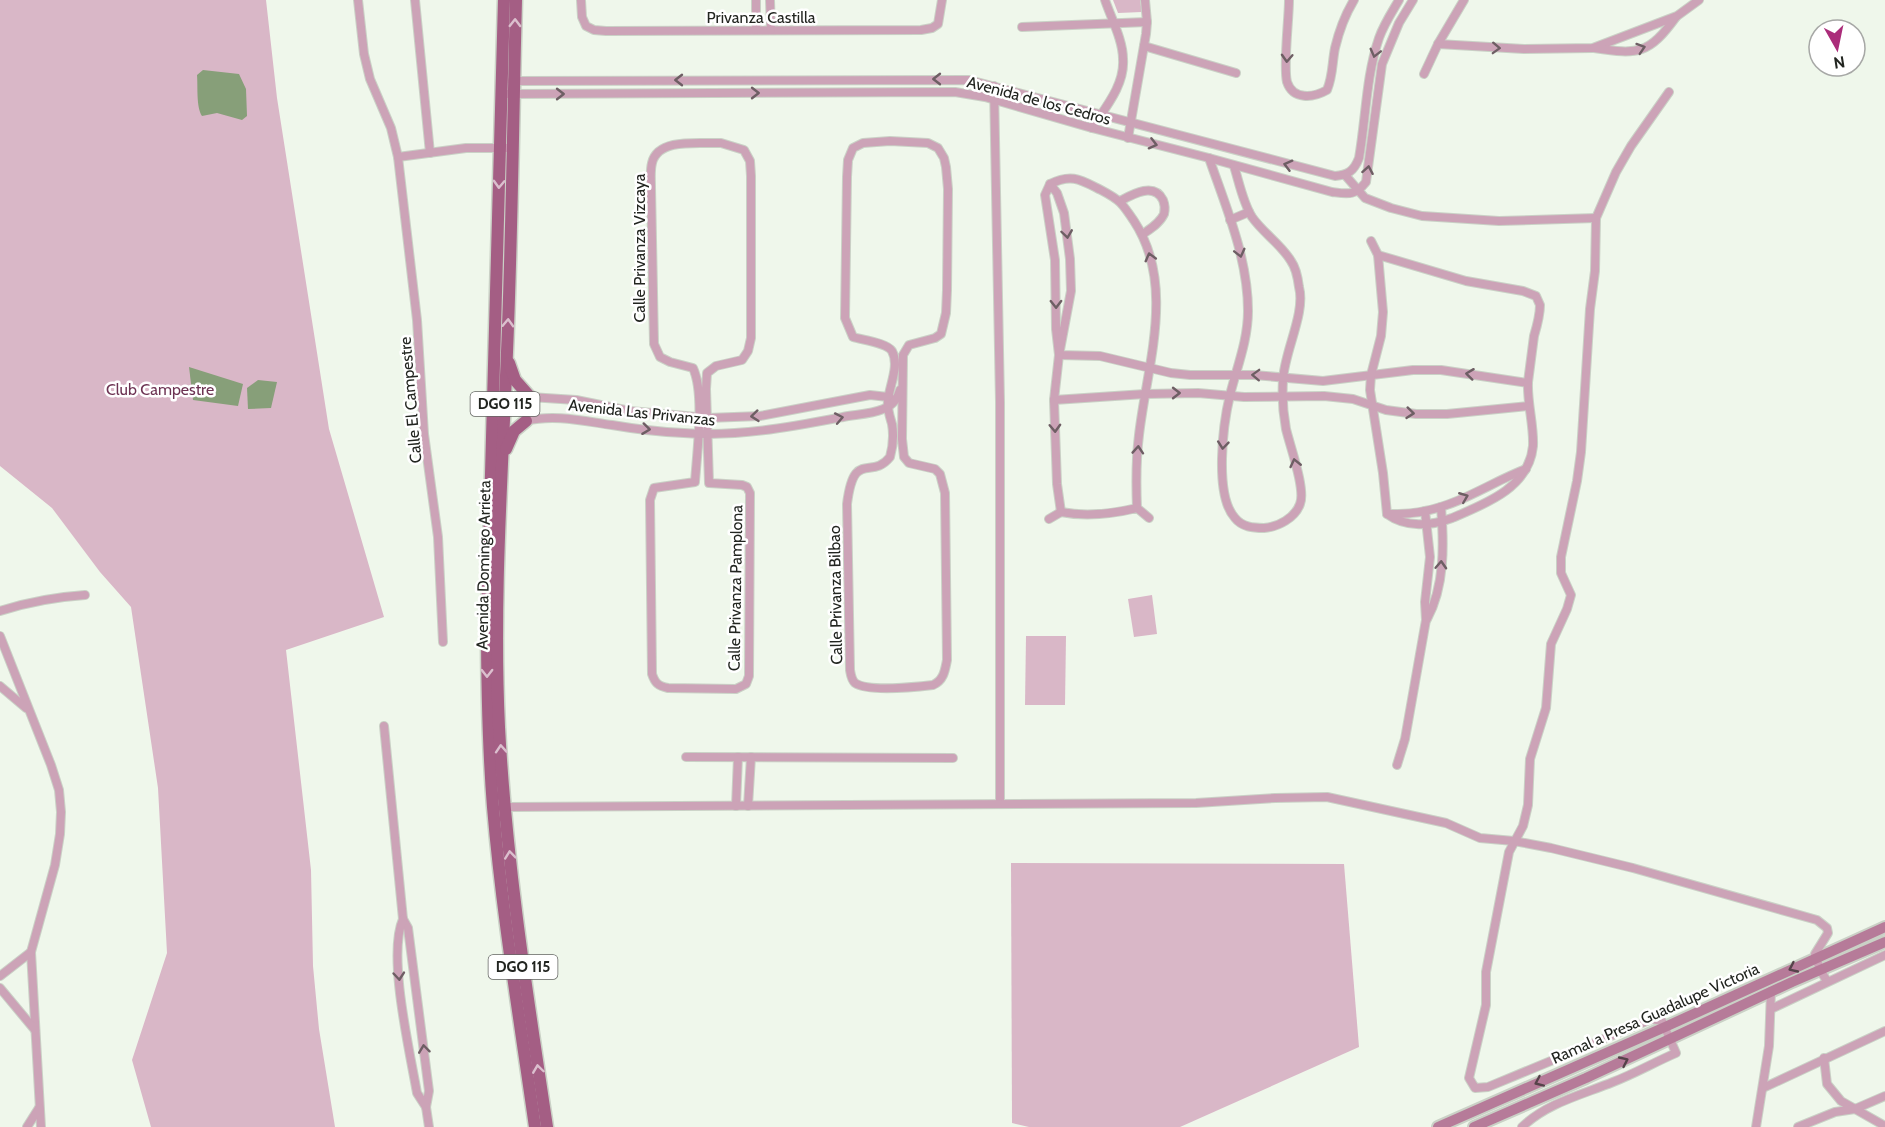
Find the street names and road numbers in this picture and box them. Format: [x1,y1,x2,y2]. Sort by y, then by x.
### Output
street label: Privanza Castilla [707,8,816,27]
street label: Avenida de los Cedros [965,72,1113,129]
street label: Calle Privanza Vizcaya [630,173,649,323]
street label: Calle El Campestre [396,336,425,464]
road number: DGO 115 [470,392,540,416]
street label: Avenida Las Privanzas [568,395,717,430]
street label: Avenida Domingo Arrieta [473,480,494,650]
street label: Calle Privanza Pamplona [725,504,746,671]
street label: Calle Privanza Bilbao [825,525,846,665]
road number: DGO 115 [488,955,558,979]
street label: Ramal a Presa Guadalupe Victoria [1549,959,1762,1068]

